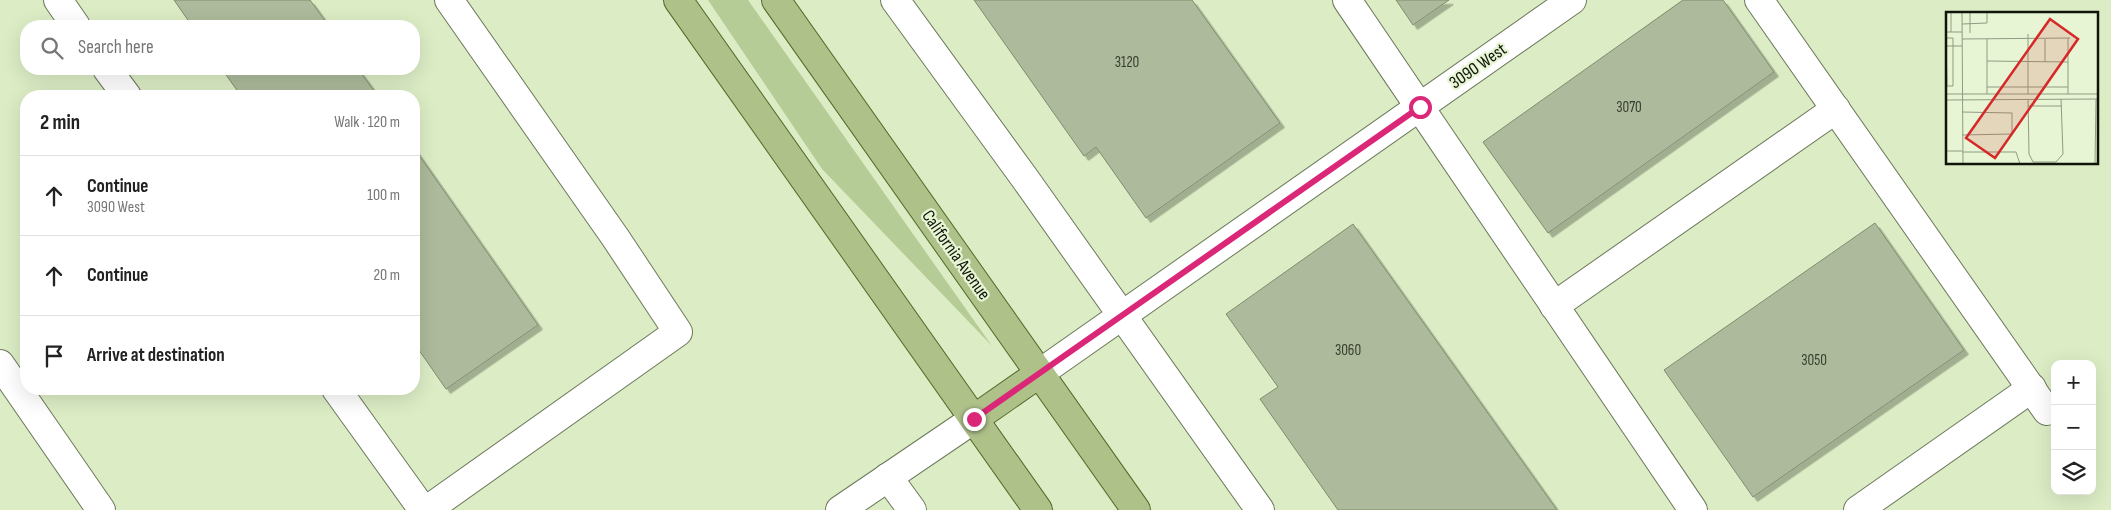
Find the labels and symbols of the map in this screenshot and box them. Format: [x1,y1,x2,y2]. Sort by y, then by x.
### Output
inset map [1946,12,2098,165]
street label: 3090 West [1445,38,1511,93]
house number: 3120 [1115,53,1139,72]
route start [1409,96,1432,119]
house number: 3070 [1616,98,1642,117]
street label: California Avenue [917,206,995,304]
house number: 3060 [1335,341,1361,360]
house number: 3050 [1801,351,1827,370]
route end [963,408,986,431]

